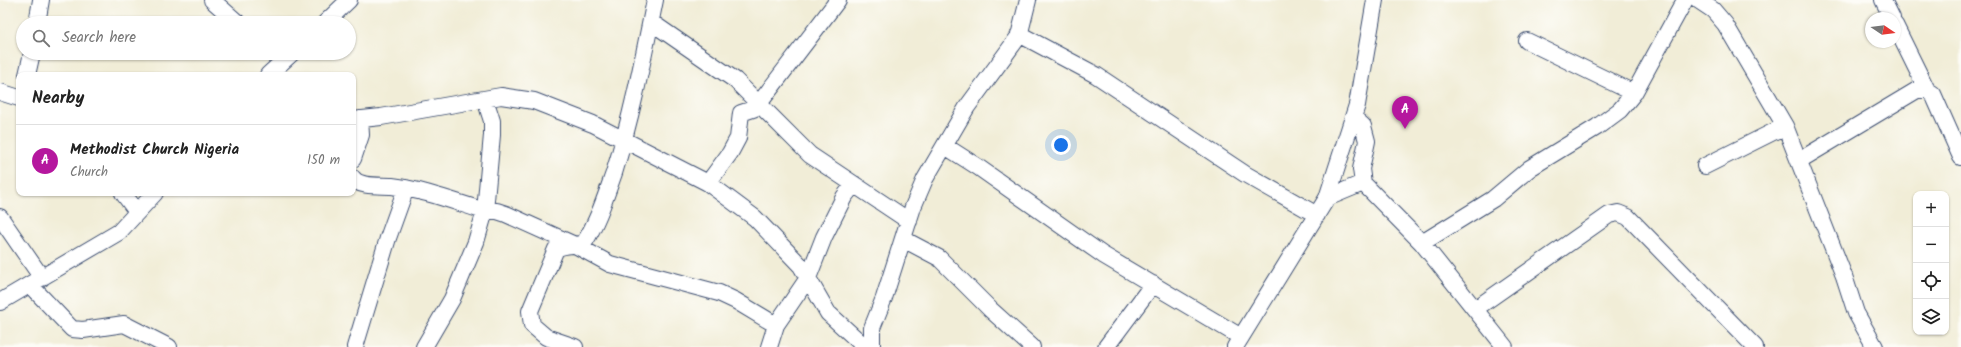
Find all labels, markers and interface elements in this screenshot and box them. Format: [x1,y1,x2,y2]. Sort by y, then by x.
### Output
north arrow [1865,12,1901,48]
search box [16,16,356,60]
text: Search here [62,26,136,50]
icon: search [30,27,52,49]
text: Nearby [32,85,84,112]
pin: A [1392,96,1418,129]
your location [1051,135,1071,155]
text: Methodist Church Nigeria [70,138,239,162]
text: A [41,150,49,171]
text: 150 m [307,150,340,171]
text: Church [70,162,108,183]
map controls [1913,191,1949,335]
button: + [1913,191,1949,227]
button: − [1913,227,1949,263]
button: locate [1913,263,1949,299]
button: layers [1913,299,1949,335]

